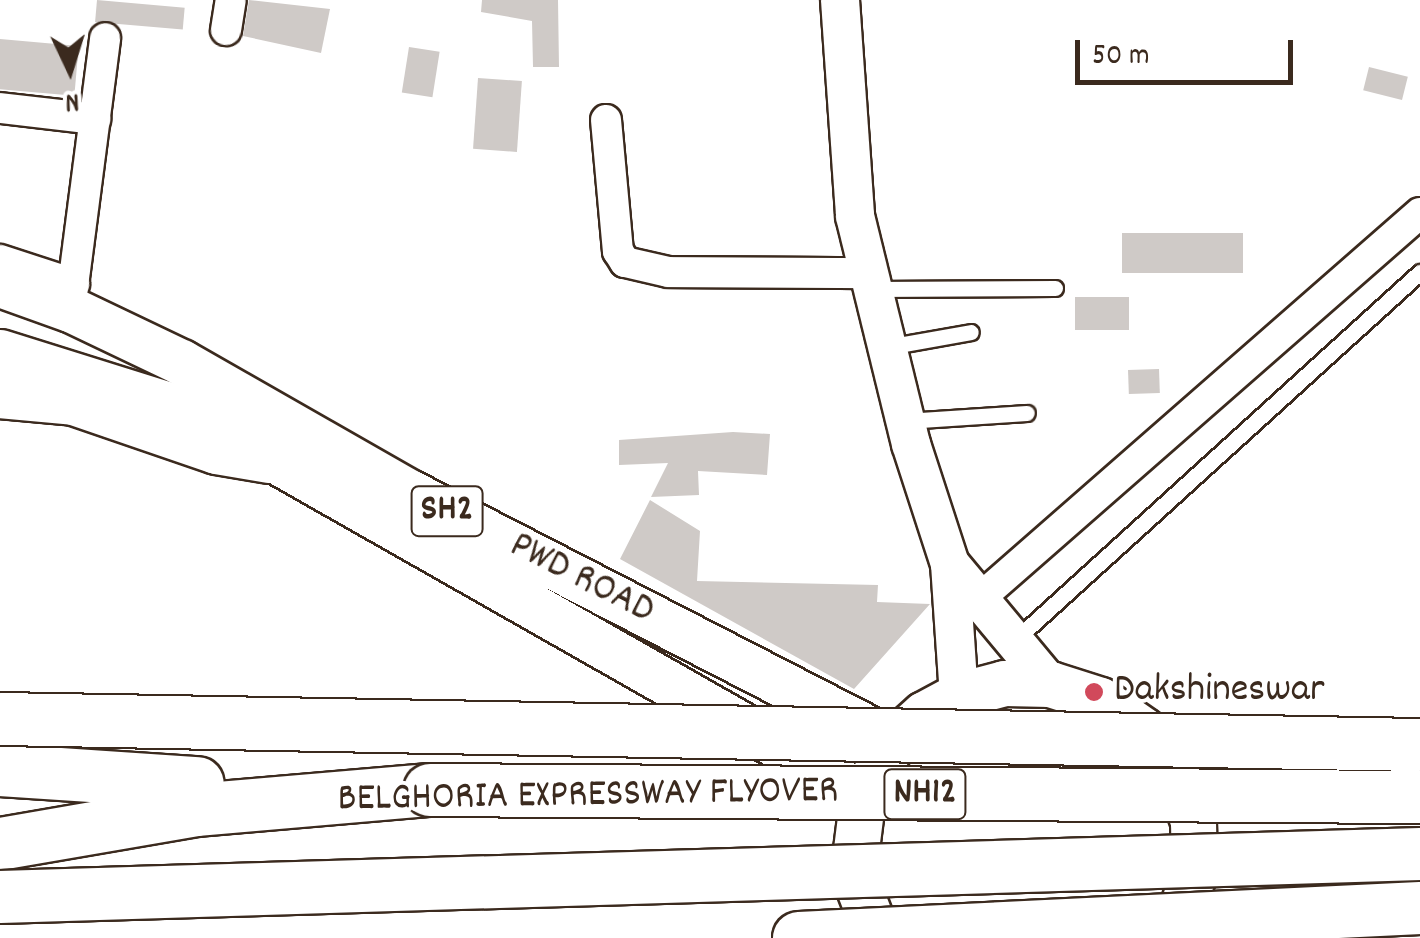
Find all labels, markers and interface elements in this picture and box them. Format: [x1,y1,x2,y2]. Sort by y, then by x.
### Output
north arrow [20,20,120,120]
scale bar [1080,20,1298,82]
text: 50 m [1092,36,1150,79]
text: N [64,79,80,120]
road number: SH2 [410,478,484,544]
street label: PWD ROAD [501,523,661,637]
place label: Dakshineswar [1114,668,1325,716]
marker: Dakshineswar [1083,681,1105,703]
road number: NH12 [882,761,968,827]
street label: BELGHORIA EXPRESSWAY FLYOVER [337,769,839,825]

